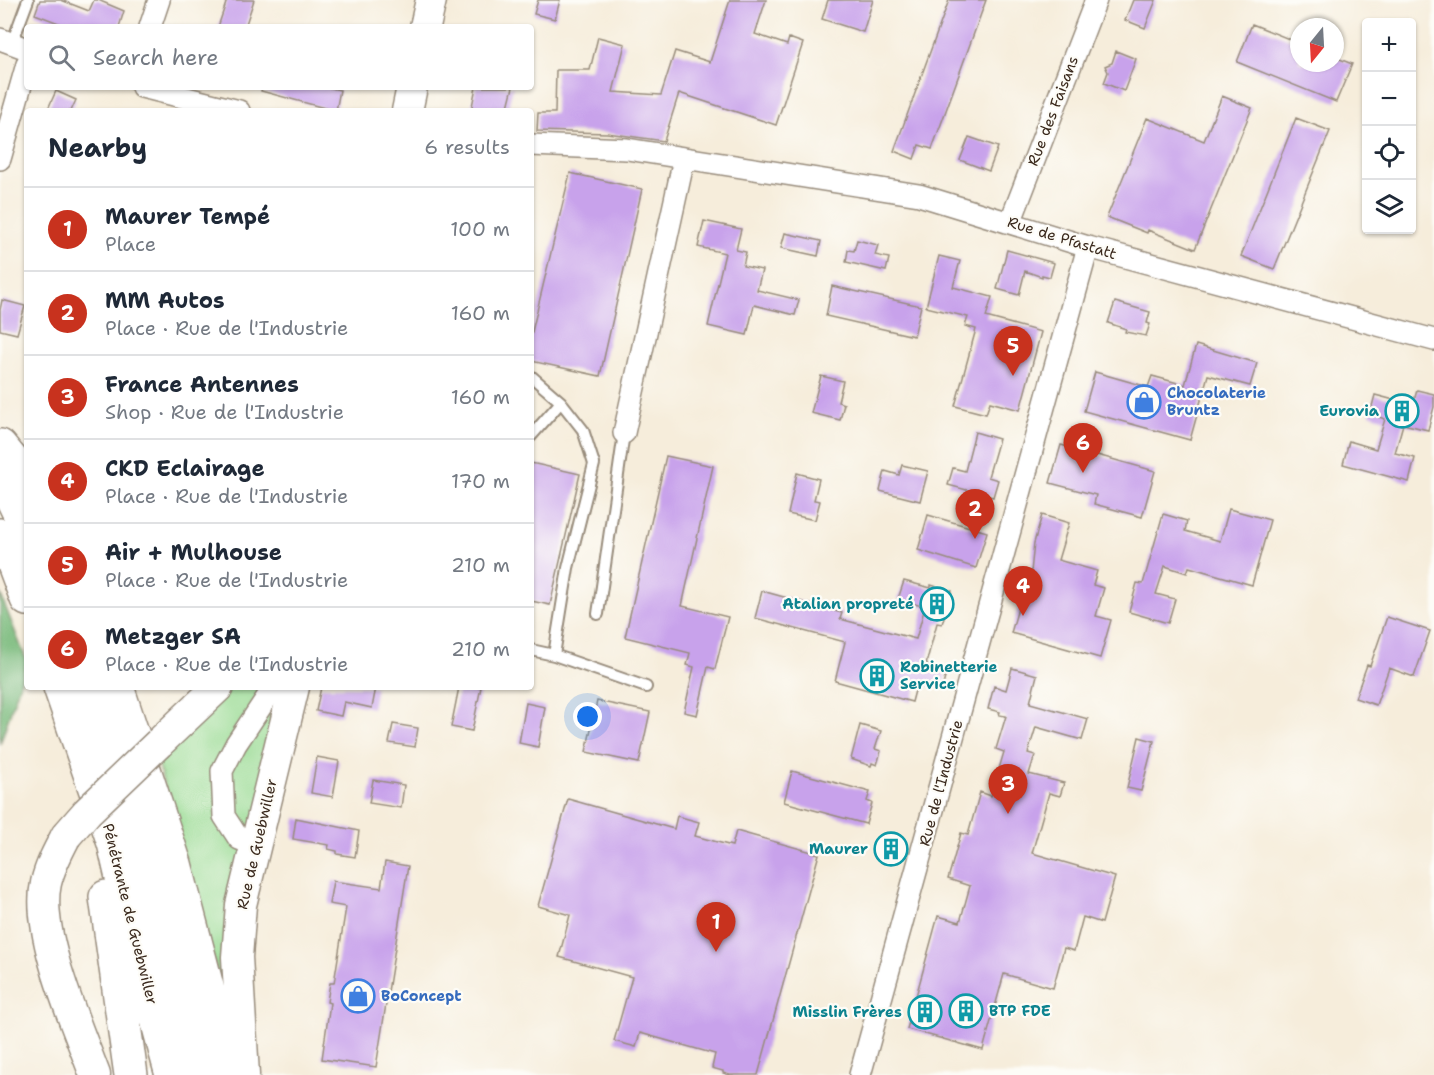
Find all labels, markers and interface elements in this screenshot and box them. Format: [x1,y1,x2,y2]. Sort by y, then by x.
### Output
north arrow [1290,18,1344,72]
map controls [1362,18,1416,234]
button: + [1362,18,1416,72]
search box [24,24,534,90]
icon: search [45,41,78,74]
text: Search here [93,43,219,72]
street label: Rue des Faisans [1023,53,1083,169]
button: − [1362,72,1416,126]
button: locate [1362,126,1416,180]
text: Nearby [48,130,147,165]
text: 6 results [424,134,510,160]
button: layers [1362,180,1416,234]
text: Maurer Tempé [105,202,270,231]
street label: Rue de Pfastatt [1005,212,1119,264]
text: 1 [63,216,72,242]
text: 100 m [450,216,510,242]
text: Place [105,231,156,257]
text: MM Autos [105,286,225,315]
text: 2 [61,300,75,326]
text: 160 m [451,300,510,326]
text: Place · Rue de l'Industrie [105,315,348,341]
pin: 5 [994,326,1032,376]
text: France Antennes [105,370,299,399]
place label: Chocolaterie Bruntz [1167,383,1266,420]
text: 3 [61,384,75,410]
text: 160 m [451,384,510,410]
shop icon: Chocolaterie Bruntz [1126,384,1162,420]
building icon: Eurovia [1384,393,1420,429]
text: Shop · Rue de l'Industrie [105,399,344,425]
place label: Eurovia [1319,401,1380,421]
pin: 6 [1064,424,1102,473]
text: CKD Eclairage [105,454,265,483]
text: 4 [61,468,75,494]
text: 170 m [451,468,510,494]
text: Place · Rue de l'Industrie [105,483,348,509]
pin: 2 [956,490,994,539]
text: Air + Mulhouse [105,538,282,567]
text: 5 [61,552,74,578]
text: 210 m [451,552,510,578]
pin: 4 [1004,566,1042,616]
text: Place · Rue de l'Industrie [105,567,348,593]
building icon: Atalian propreté [919,586,955,622]
place label: Atalian propreté [782,594,914,614]
text: Metzger SA [105,622,241,651]
text: 6 [61,636,75,662]
text: 210 m [451,636,510,662]
text: Place · Rue de l'Industrie [105,651,348,677]
place label: Robinetterie Service [900,657,998,694]
building icon: Robinetterie Service [859,658,895,694]
your location [573,702,602,731]
street label: Rue de l'Industrie [915,718,967,848]
pin: 3 [988,764,1028,814]
street label: Rue de Guebwiller [232,777,282,911]
street label: Pénétrante de Guebwiller [98,821,162,1007]
building icon: Maurer [873,831,909,867]
place label: Maurer [809,839,868,859]
pin: 1 [696,902,736,952]
shop icon: BoConcept [340,978,376,1014]
place label: BoConcept [381,986,462,1006]
building icon: BTP FDE [948,993,984,1029]
building icon: Misslin Frères [907,994,943,1030]
place label: BTP FDE [989,1001,1051,1021]
place label: Misslin Frères [792,1002,902,1022]

